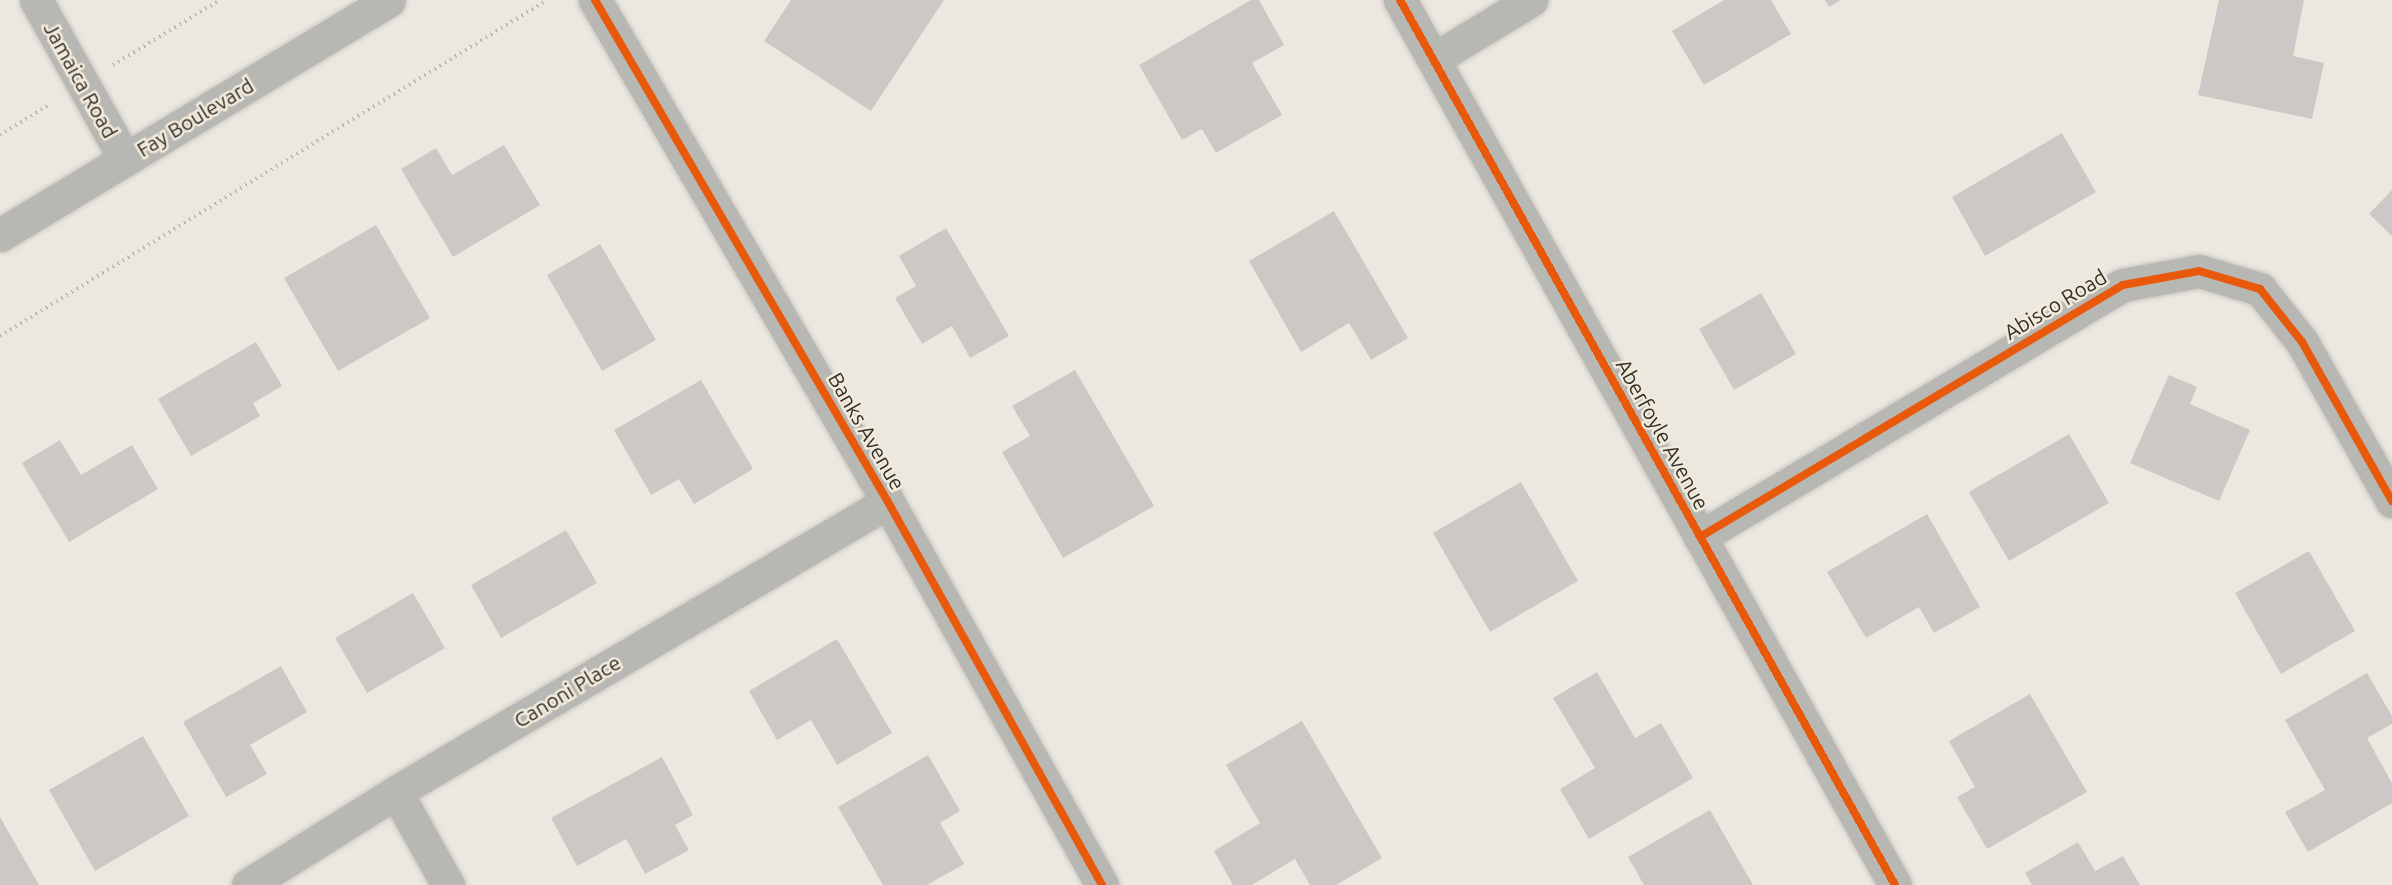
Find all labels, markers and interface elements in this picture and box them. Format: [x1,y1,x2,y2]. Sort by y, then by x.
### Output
street label: Jamaica Road [39,18,123,142]
street label: Fay Boulevard [132,72,258,162]
street label: Abisco Road [1999,263,2111,345]
street label: Aberfoyle Avenue [1611,354,1715,514]
street label: Banks Avenue [823,368,911,494]
street label: Canoni Place [509,649,625,733]

